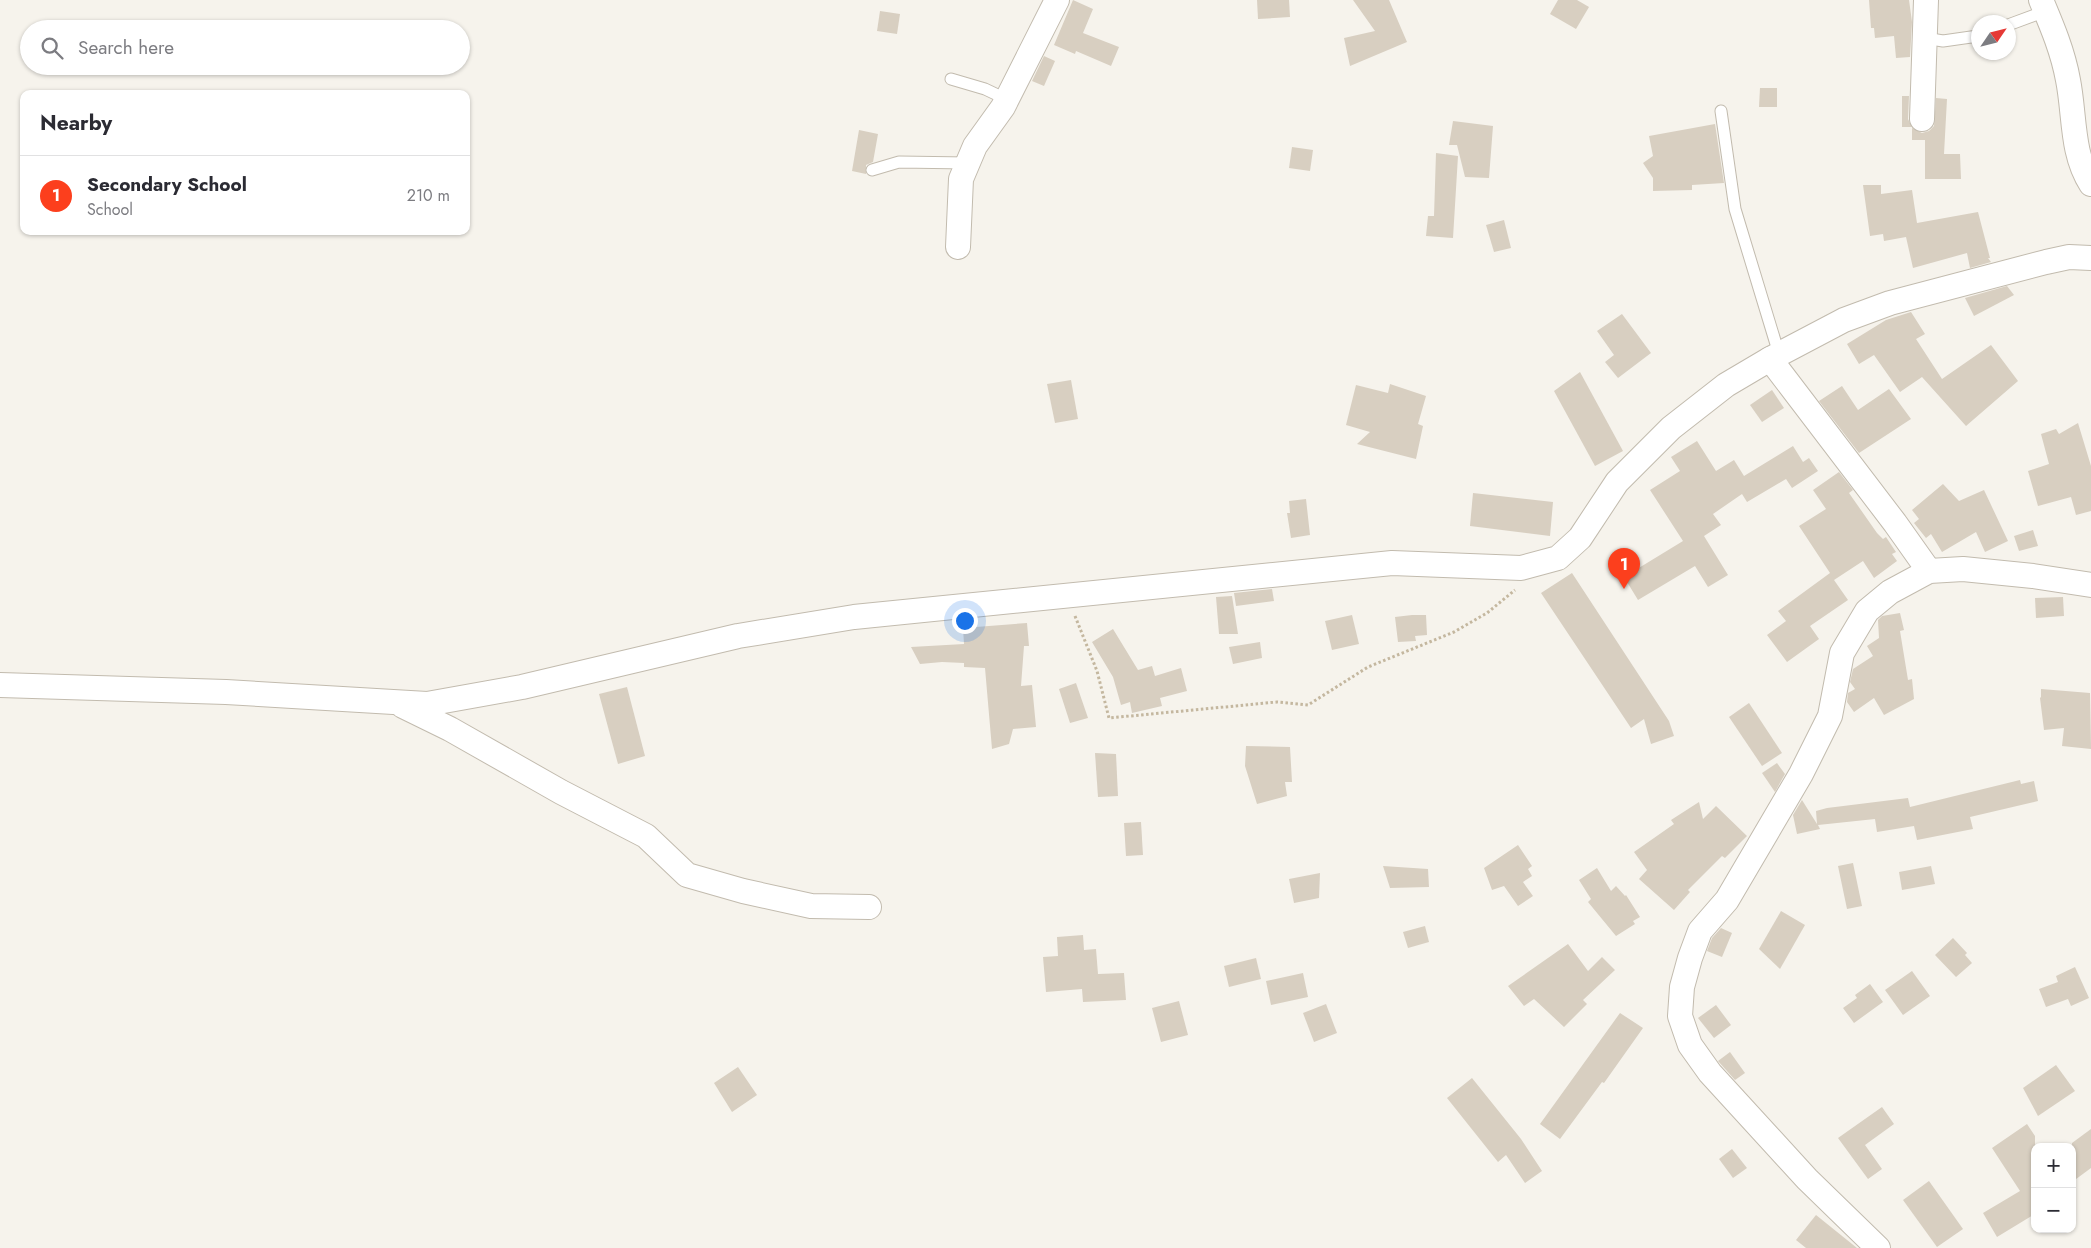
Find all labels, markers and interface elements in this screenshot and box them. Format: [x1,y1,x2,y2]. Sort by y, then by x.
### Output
north arrow [1971,15,2016,60]
search box [20,20,470,75]
icon: search [38,34,66,62]
text: Search here [78,34,174,61]
text: Nearby [40,108,112,138]
text: Secondary School [87,171,247,198]
text: 1 [52,184,60,207]
text: 210 m [407,184,450,207]
text: School [87,198,133,221]
pin: 1 [1608,548,1640,589]
your location [952,608,978,634]
map controls [2031,1143,2076,1233]
button: + [2031,1143,2076,1188]
button: − [2031,1188,2076,1233]

